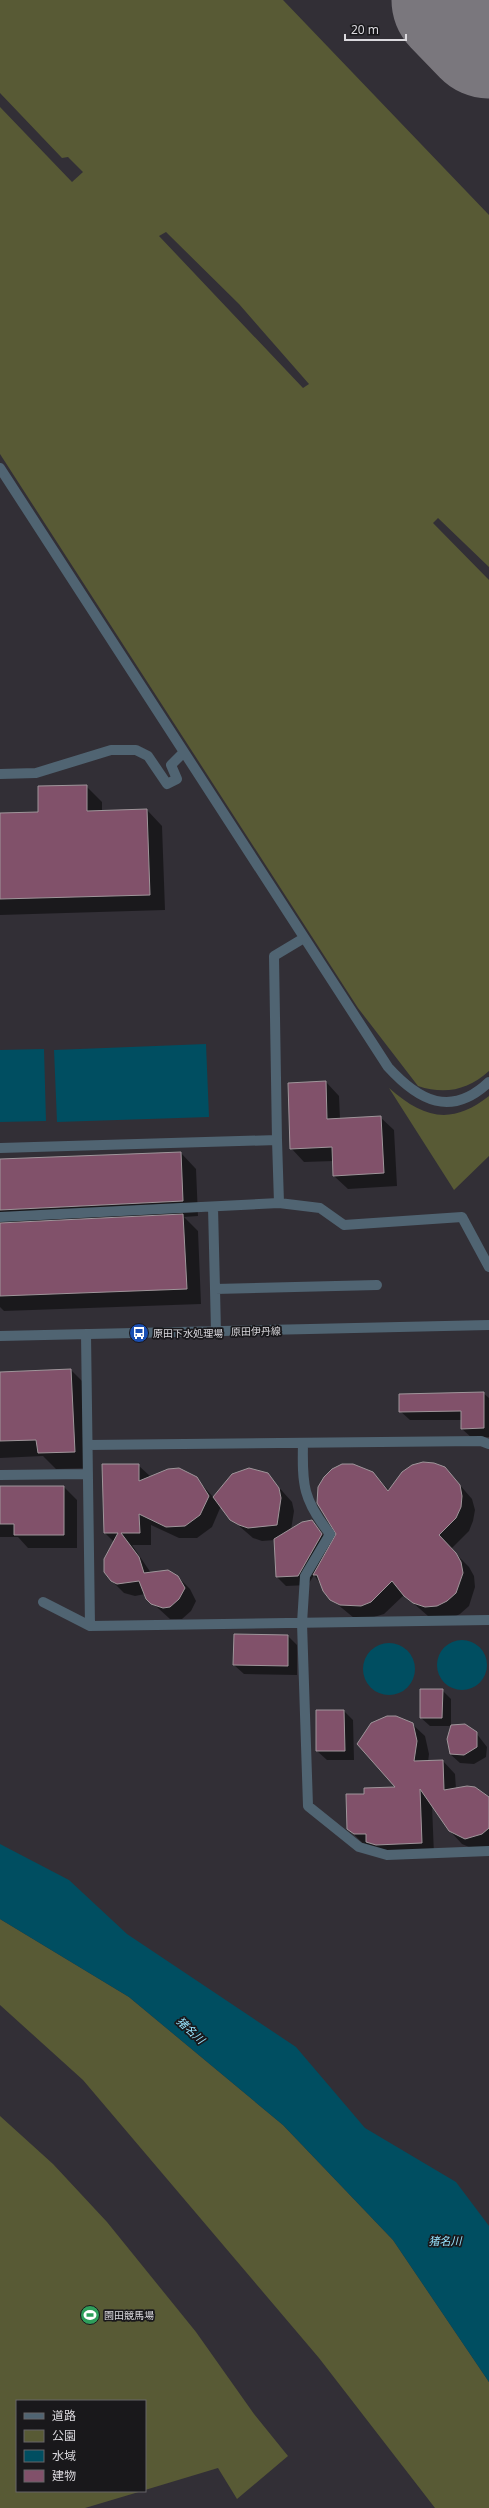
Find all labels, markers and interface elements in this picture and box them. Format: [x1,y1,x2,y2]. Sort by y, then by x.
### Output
scale bar [345,16,406,42]
text: 20 m [351,21,379,38]
bus stop icon: 原田下水処理場 [128,1322,150,1344]
street label: 原田伊丹線 [231,1324,281,1338]
place label: 原田下水処理場 [153,1326,223,1340]
water label: 猪名川 [174,2013,209,2047]
water label: 猪名川 [429,2233,462,2248]
sports icon: 園田競馬場 [79,2304,101,2326]
place label: 園田競馬場 [104,2308,154,2322]
legend [16,2400,146,2492]
text: 道路 [52,2407,76,2424]
text: 公園 [52,2427,76,2444]
text: 水域 [52,2447,76,2464]
text: 建物 [52,2467,76,2484]

